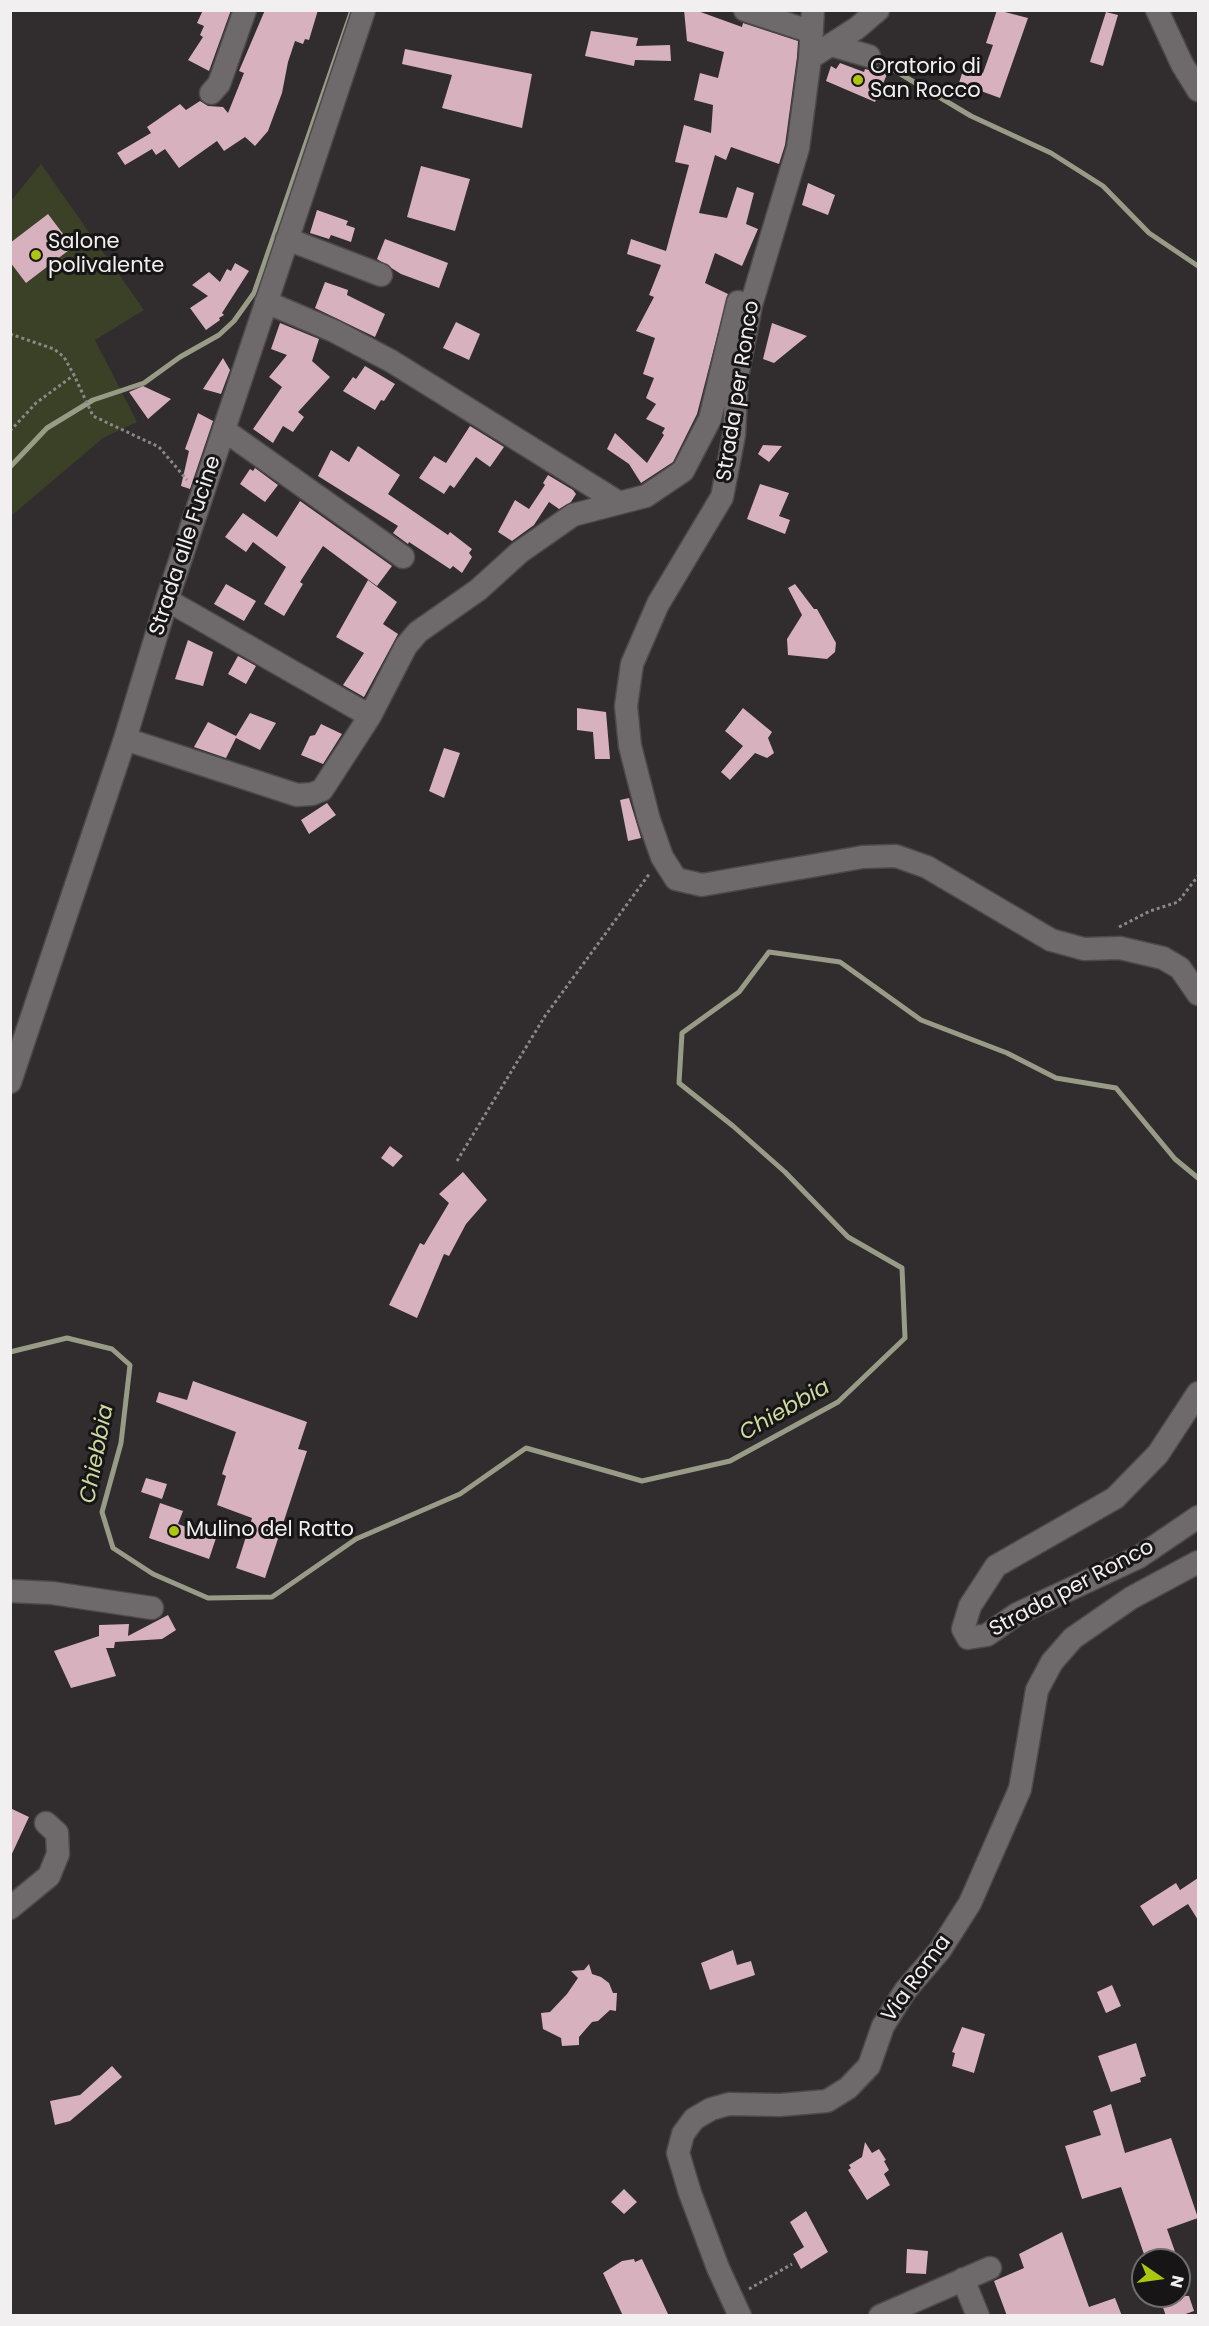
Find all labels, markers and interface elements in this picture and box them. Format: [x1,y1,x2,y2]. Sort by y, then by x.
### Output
place label: Oratorio di San Rocco [870,55,981,105]
marker: Oratorio di San Rocco [851,73,865,87]
place label: Salone polivalente [48,230,164,280]
marker: Salone polivalente [29,248,43,262]
street label: Strada per Ronco [712,299,766,483]
street label: Strada alle Fucine [145,453,227,639]
water label: Chiebbia [735,1375,835,1447]
water label: Chiebbia [75,1402,121,1506]
place label: Mulino del Ratto [186,1518,354,1544]
marker: Mulino del Ratto [167,1524,181,1538]
street label: Strada per Ronco [986,1535,1158,1643]
street label: Via Roma [877,1931,957,2027]
north arrow [1131,2248,1191,2308]
text: N [1165,2273,1190,2290]

